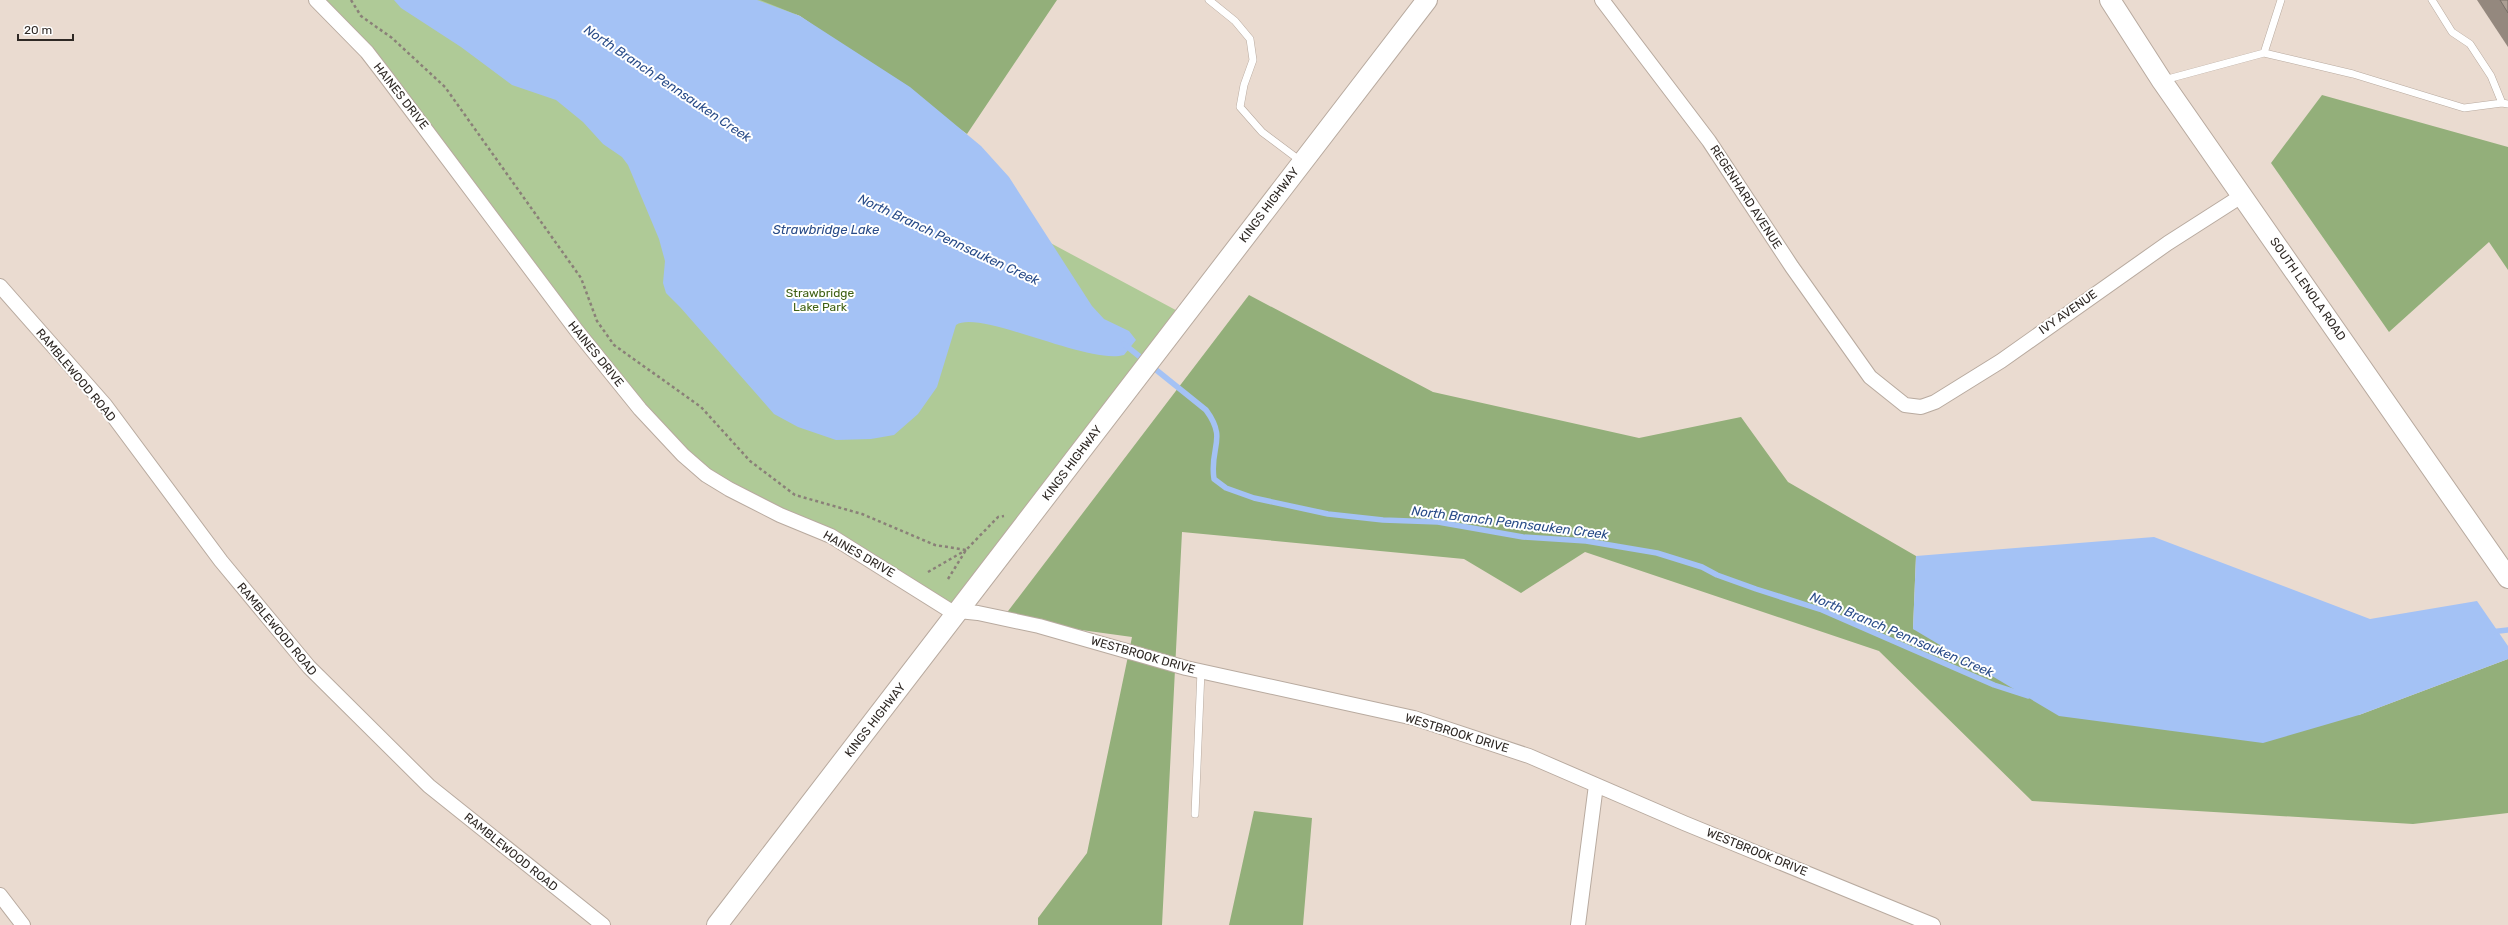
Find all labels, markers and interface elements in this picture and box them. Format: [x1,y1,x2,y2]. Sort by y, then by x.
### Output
scale bar [18,16,73,42]
water label: North Branch Pennsauken Creek [581,22,754,145]
text: 20 m [24,23,52,37]
street label: HAINES DRIVE [371,60,431,132]
street label: REGENHARD AVENUE [1707,143,1785,251]
street label: KINGS HIGHWAY [1236,165,1302,245]
water label: North Branch Pennsauken Creek [856,191,1042,288]
water label: Strawbridge Lake [773,222,879,238]
street label: SOUTH LENOLA ROAD [2267,235,2349,343]
park label: Strawbridge Lake Park [786,286,855,314]
street label: IVY AVENUE [2036,287,2100,337]
street label: HAINES DRIVE [565,318,627,390]
street label: RAMBLEWOOD ROAD [33,326,119,424]
street label: KINGS HIGHWAY [1039,423,1105,503]
water label: North Branch Pennsauken Creek [1411,503,1609,542]
street label: HAINES DRIVE [821,528,897,580]
street label: RAMBLEWOOD ROAD [234,580,320,678]
water label: North Branch Pennsauken Creek [1808,589,1996,680]
street label: WESTBROOK DRIVE [1089,633,1197,677]
street label: KINGS HIGHWAY [842,680,908,760]
street label: WESTBROOK DRIVE [1403,711,1511,755]
street label: RAMBLEWOOD ROAD [461,810,561,894]
street label: WESTBROOK DRIVE [1704,825,1810,879]

